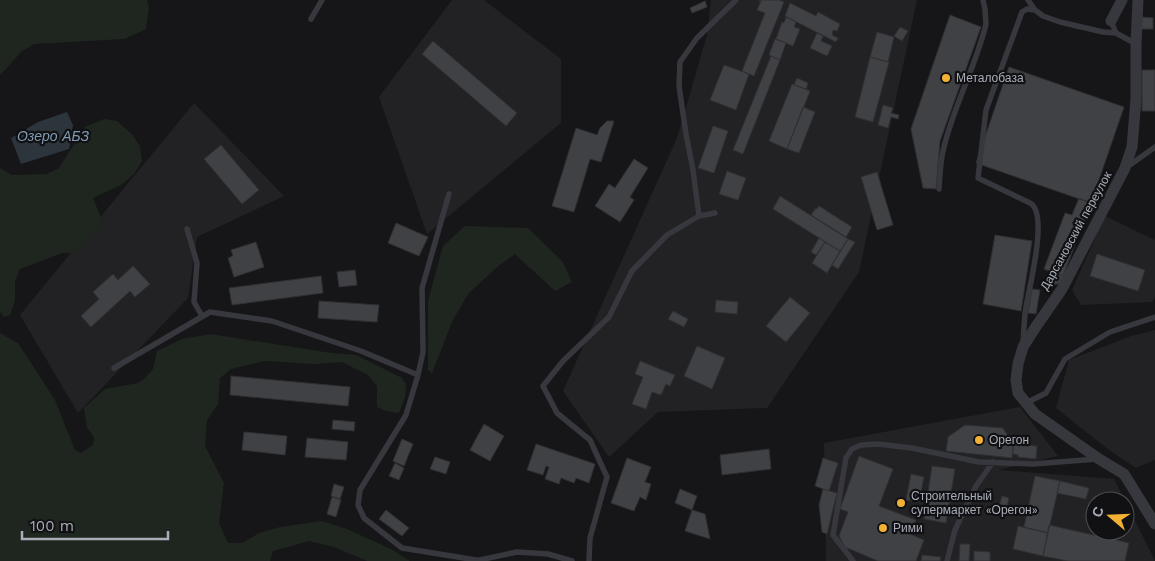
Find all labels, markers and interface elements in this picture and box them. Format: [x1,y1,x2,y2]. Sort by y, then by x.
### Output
place label: Металобаза [956,71,1024,85]
marker: Металобаза [940,72,952,84]
water label: Озеро АБЗ [17,128,89,144]
street label: Дарсановский переулок [1037,169,1115,293]
place label: Орегон [989,433,1029,447]
marker: Орегон [973,434,985,446]
place label: Строительный супермаркет «Орегон» [911,489,1038,517]
north arrow [1085,491,1135,541]
marker: Строительный супермаркет «Орегон» [895,497,907,509]
text: С [1088,504,1107,519]
scale bar [22,508,169,540]
text: 100 m [30,517,74,535]
place label: Рими [893,521,923,535]
marker: Рими [877,522,889,534]

